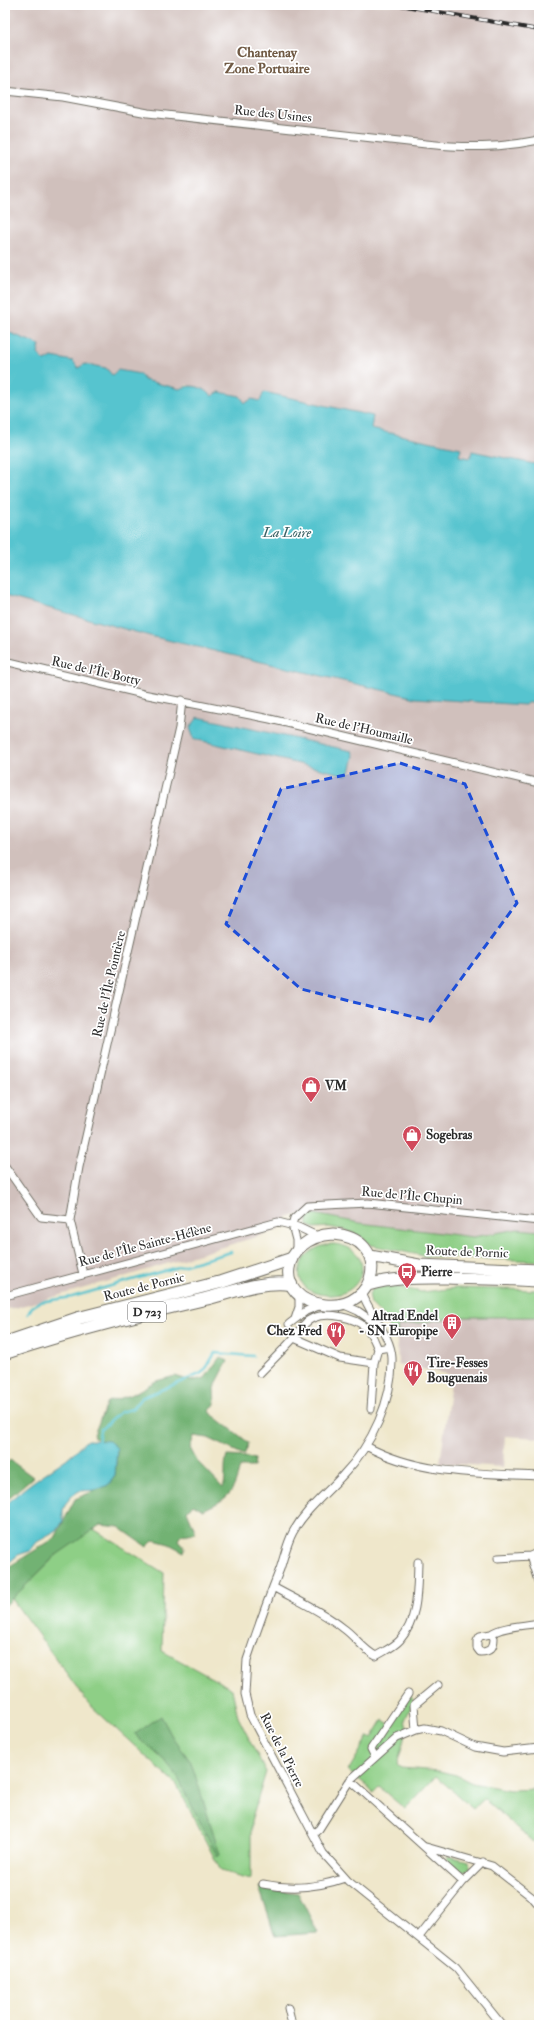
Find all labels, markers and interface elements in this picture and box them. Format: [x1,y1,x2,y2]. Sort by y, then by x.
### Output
district label: Chantenay Zone Portuaire [224,44,310,77]
street label: Rue des Usines [233,102,313,126]
water label: La Loire [262,524,312,541]
street label: Rue de l'Île Botty [50,652,143,690]
street label: Rue de l'Houmaille [314,710,415,748]
street label: Rue de l'Île Pointière [88,928,129,1039]
shop icon: VM [300,1075,322,1103]
place label: VM [324,1078,347,1094]
shop icon: Sogebras [401,1124,423,1152]
place label: Sogebras [426,1127,473,1144]
street label: Rue de l'Île Chupin [361,1183,464,1209]
street label: Rue de l'Île Sainte-Hélène [77,1218,214,1270]
street label: Route de Pornic [425,1243,509,1261]
bus stop icon: Pierre [396,1261,418,1289]
place label: Pierre [421,1264,453,1280]
street label: Route de Pornic [102,1269,186,1305]
road number: D 723 [128,1302,166,1322]
place label: Altrad Endel - SN Europipe [359,1308,439,1340]
building icon: Altrad Endel - SN Europipe [441,1312,463,1340]
restaurant icon: Chez Fred [325,1320,347,1348]
place label: Chez Fred [267,1323,323,1339]
place label: Tire-Fesses Bouguenais [426,1355,488,1387]
restaurant icon: Tire-Fesses Bouguenais [402,1359,424,1387]
street label: Rue de la Pierre [256,1710,308,1790]

